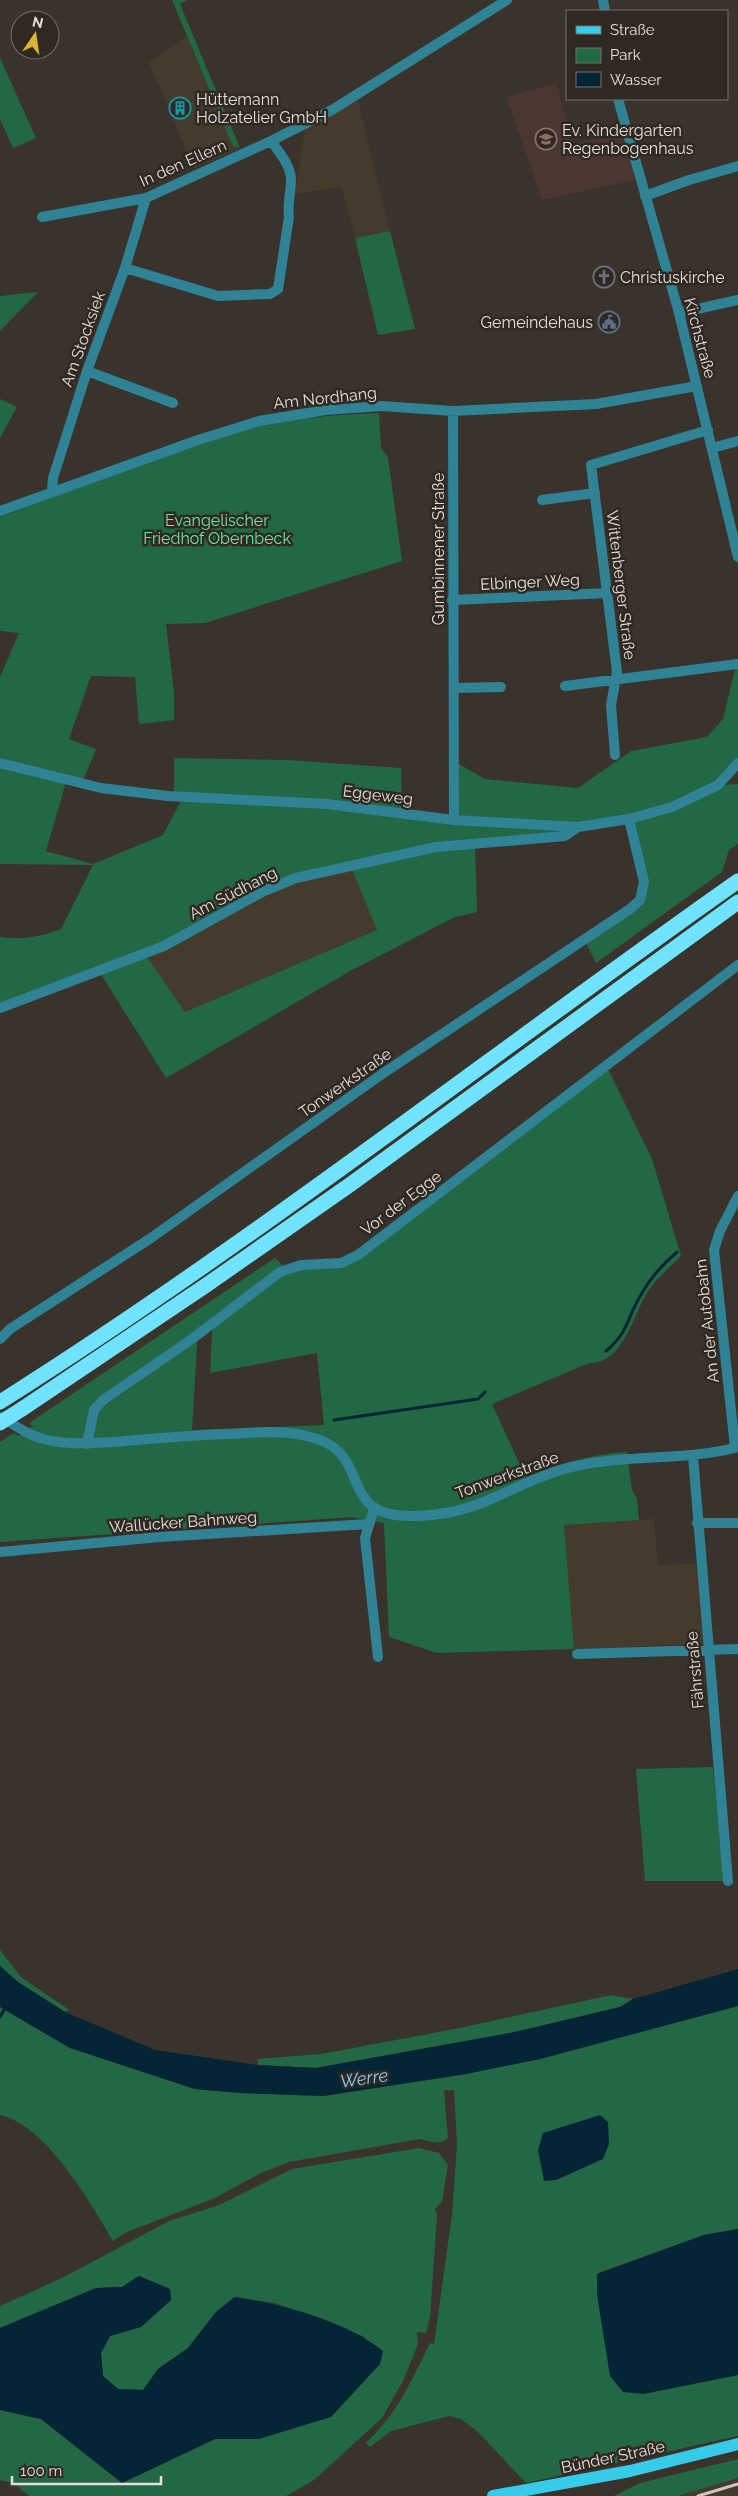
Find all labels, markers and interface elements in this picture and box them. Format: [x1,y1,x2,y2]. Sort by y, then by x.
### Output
north arrow [10,10,60,60]
legend [566,10,728,100]
text: N [31,13,45,31]
text: Straße [610,21,655,39]
text: Park [610,46,641,64]
text: Wasser [610,71,662,89]
place label: Hüttemann Holzatelier GmbH [196,90,327,127]
building icon: Hüttemann Holzatelier GmbH [168,96,192,120]
place label: Ev. Kindergarten Regenbogenhaus [562,121,694,158]
school or university icon: Ev. Kindergarten Regenbogenhaus [534,127,558,151]
street label: In den Ellern [137,135,229,191]
church icon: Christuskirche [592,265,616,289]
place label: Christuskirche [620,268,725,287]
street label: Am Stocksiek [57,288,109,389]
street label: Kirchstraße [680,296,720,380]
public building icon: Gemeindehaus [597,310,621,334]
place label: Gemeindehaus [481,313,593,332]
street label: Am Nordhang [272,383,378,413]
street label: Gumbinnener Straße [429,473,448,625]
street label: Wittenberger Straße [602,509,640,661]
park label: Evangelischer Friedhof Obernbeck [143,511,291,548]
street label: Elbinger Weg [480,570,580,594]
street label: Eggeweg [342,781,414,809]
street label: Am Südhang [186,863,280,923]
street label: Tonwerkstraße [295,1044,395,1122]
street label: Vor der Egge [357,1167,445,1239]
street label: An der Autobahn [691,1258,723,1384]
street label: Tonwerkstraße [453,1448,561,1502]
street label: Wallücker Bahnweg [108,1507,258,1537]
street label: Fährstraße [682,1630,708,1710]
water label: Werre [339,2064,390,2092]
street label: Bünder Straße [559,2437,667,2477]
scale bar [12,2454,161,2486]
text: 100 m [20,2462,62,2480]

